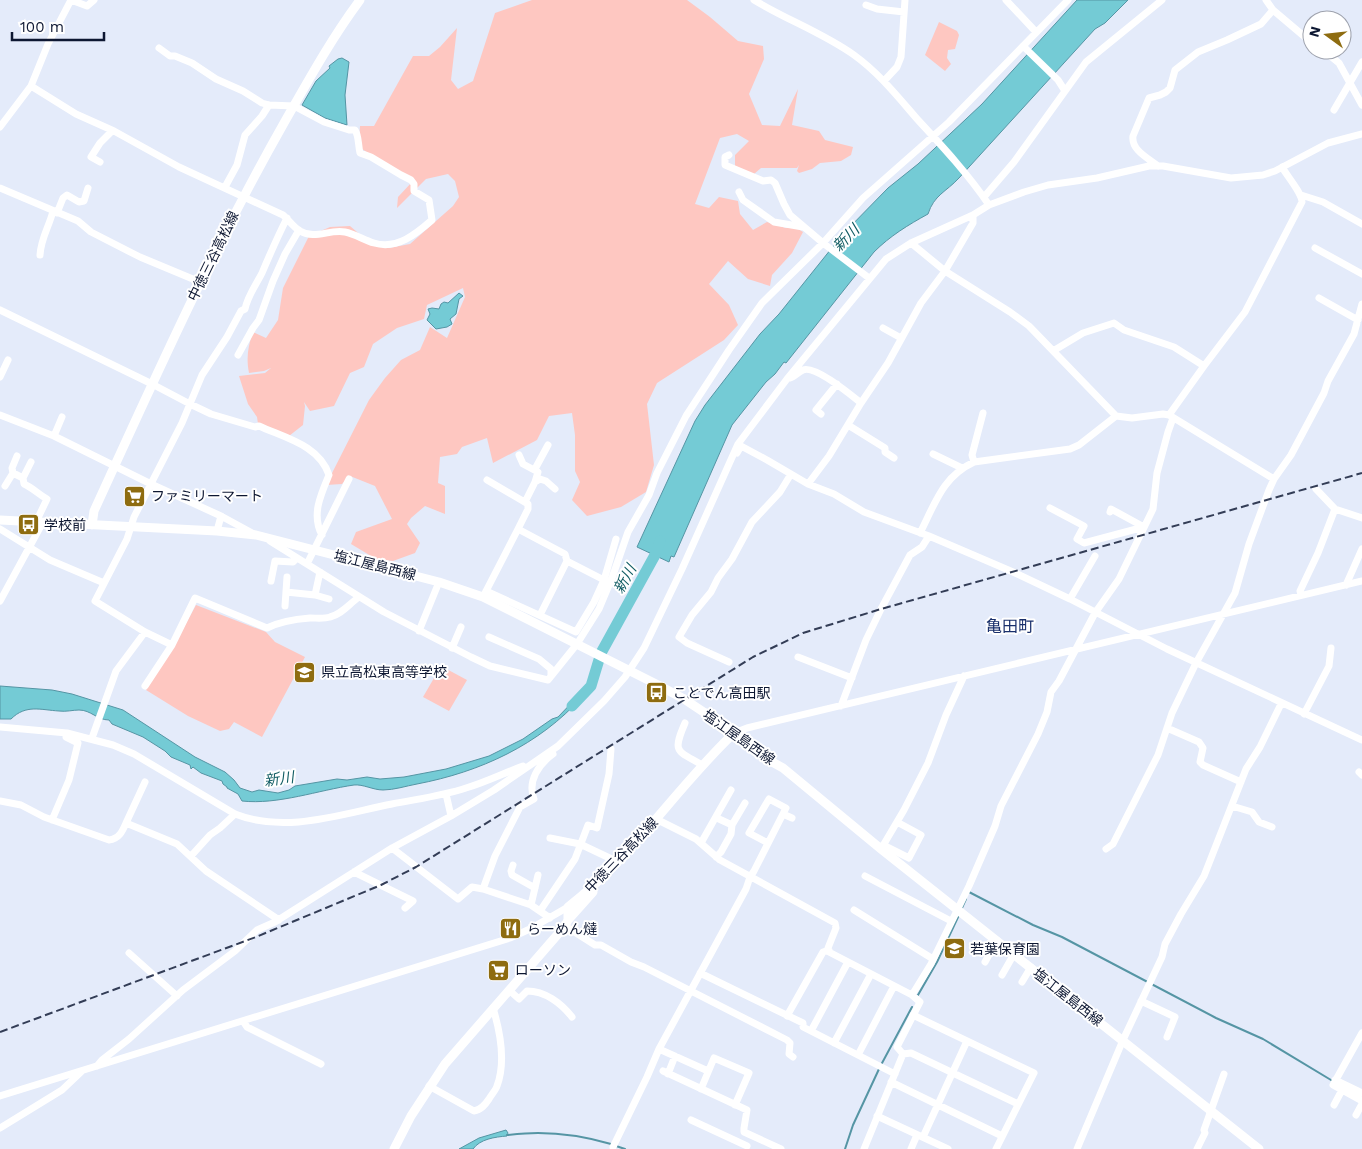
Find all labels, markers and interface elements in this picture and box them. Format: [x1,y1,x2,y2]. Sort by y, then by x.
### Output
scale bar [12,10,105,42]
north arrow [1302,10,1352,60]
text: 100 m [20,18,64,36]
text: N [1305,25,1324,39]
street label: 中徳三谷高松線 [184,208,242,304]
water label: 新川 [829,220,864,255]
supermarket icon: ファミリーマート [123,484,147,508]
place label: ファミリーマート [151,488,263,504]
bus stop icon: 学校前 [16,513,40,537]
place label: 学校前 [44,517,86,533]
street label: 塩江屋島西線 [332,547,418,583]
water label: 新川 [610,560,641,596]
district label: 亀田町 [986,617,1034,636]
school or university icon: 県立高松東高等学校 [293,660,317,684]
place label: 県立高松東高等学校 [321,664,447,680]
bus stop icon: ことでん高田駅 [645,681,669,705]
place label: ことでん高田駅 [673,685,771,701]
street label: 塩江屋島西線 [700,706,778,768]
water label: 新川 [263,768,297,790]
street label: 中徳三谷高松線 [581,814,661,896]
restaurant icon: らーめん燵 [499,917,523,941]
place label: らーめん燵 [527,921,597,937]
school or university icon: 若葉保育園 [942,937,966,961]
place label: 若葉保育園 [970,941,1040,957]
supermarket icon: ローソン [487,958,511,982]
place label: ローソン [515,962,571,978]
street label: 塩江屋島西線 [1030,965,1106,1029]

